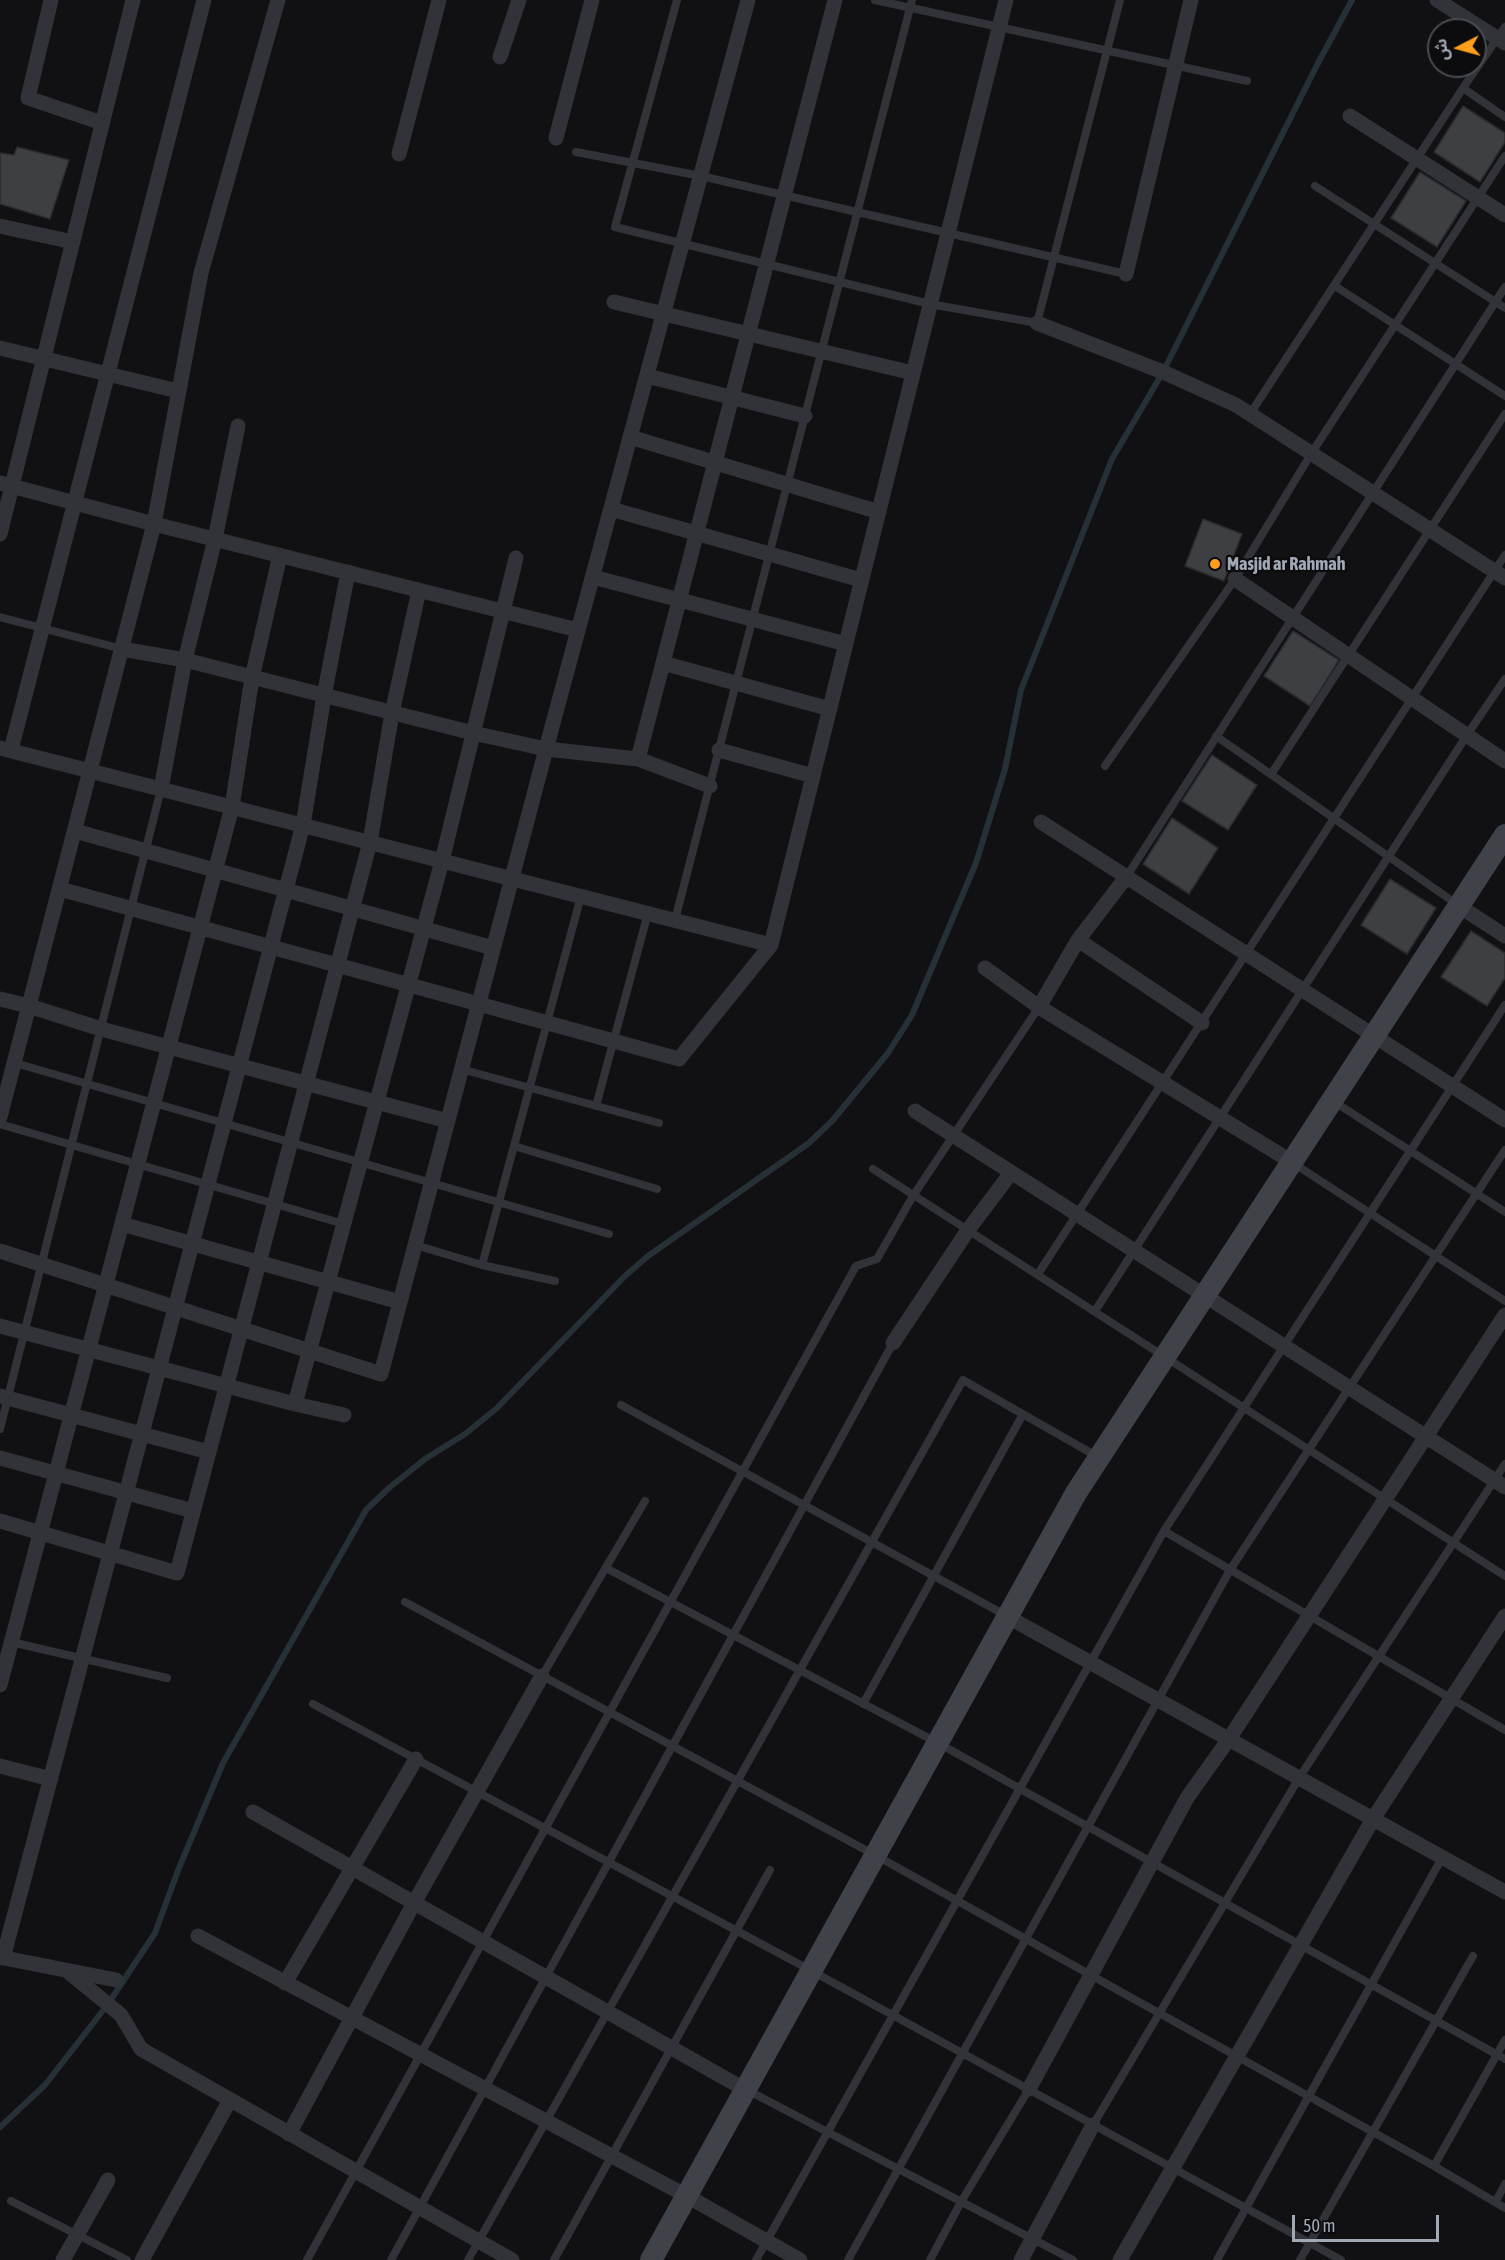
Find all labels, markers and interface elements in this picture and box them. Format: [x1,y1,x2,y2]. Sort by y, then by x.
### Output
north arrow [1427,18,1487,78]
text: ش [1431,38,1451,62]
place label: Masjid ar Rahmah [1227,553,1345,575]
marker: Masjid ar Rahmah [1208,557,1222,571]
scale bar [1295,2203,1442,2241]
text: 50 m [1303,2215,1335,2236]

